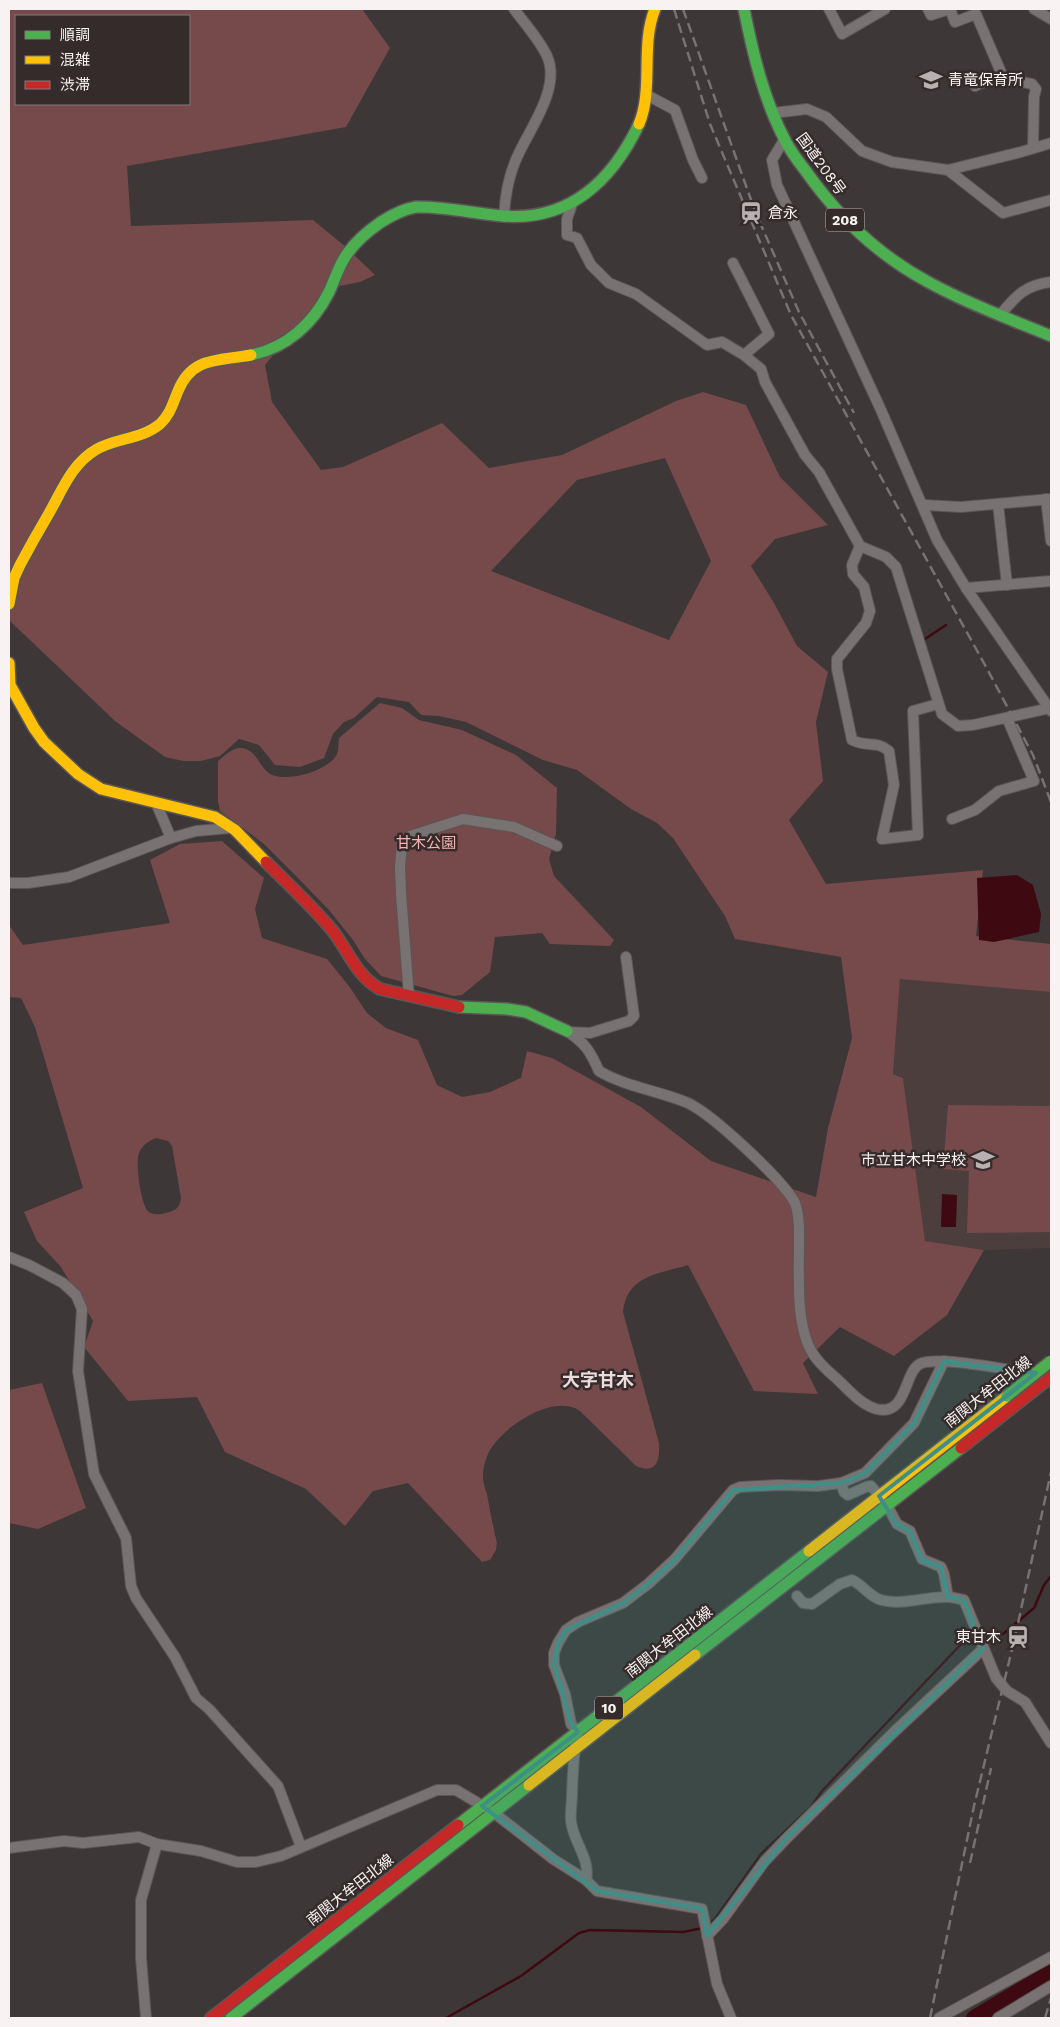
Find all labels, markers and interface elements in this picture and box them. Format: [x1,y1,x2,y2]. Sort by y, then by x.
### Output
legend [15,15,190,105]
text: 順調 [60,26,90,44]
text: 混雑 [60,51,90,69]
school or university icon: 青竜保育所 [918,67,944,93]
place label: 青竜保育所 [948,71,1023,89]
text: 渋滞 [60,76,90,94]
street label: 国道208号 [792,129,850,199]
station icon: 倉永 [738,200,764,226]
place label: 倉永 [768,204,798,222]
road number: 208 [826,208,864,232]
park label: 甘木公園 [396,834,456,852]
school or university icon: 市立甘木中学校 [970,1147,996,1173]
place label: 市立甘木中学校 [861,1151,966,1169]
street label: 南関大牟田北線 [941,1353,1035,1431]
district label: 大字甘木 [562,1369,634,1390]
street label: 南関大牟田北線 [622,1603,716,1681]
station icon: 東甘木 [1005,1624,1031,1650]
place label: 東甘木 [956,1628,1001,1646]
road number: 10 [595,1696,623,1720]
street label: 南関大牟田北線 [303,1851,397,1929]

